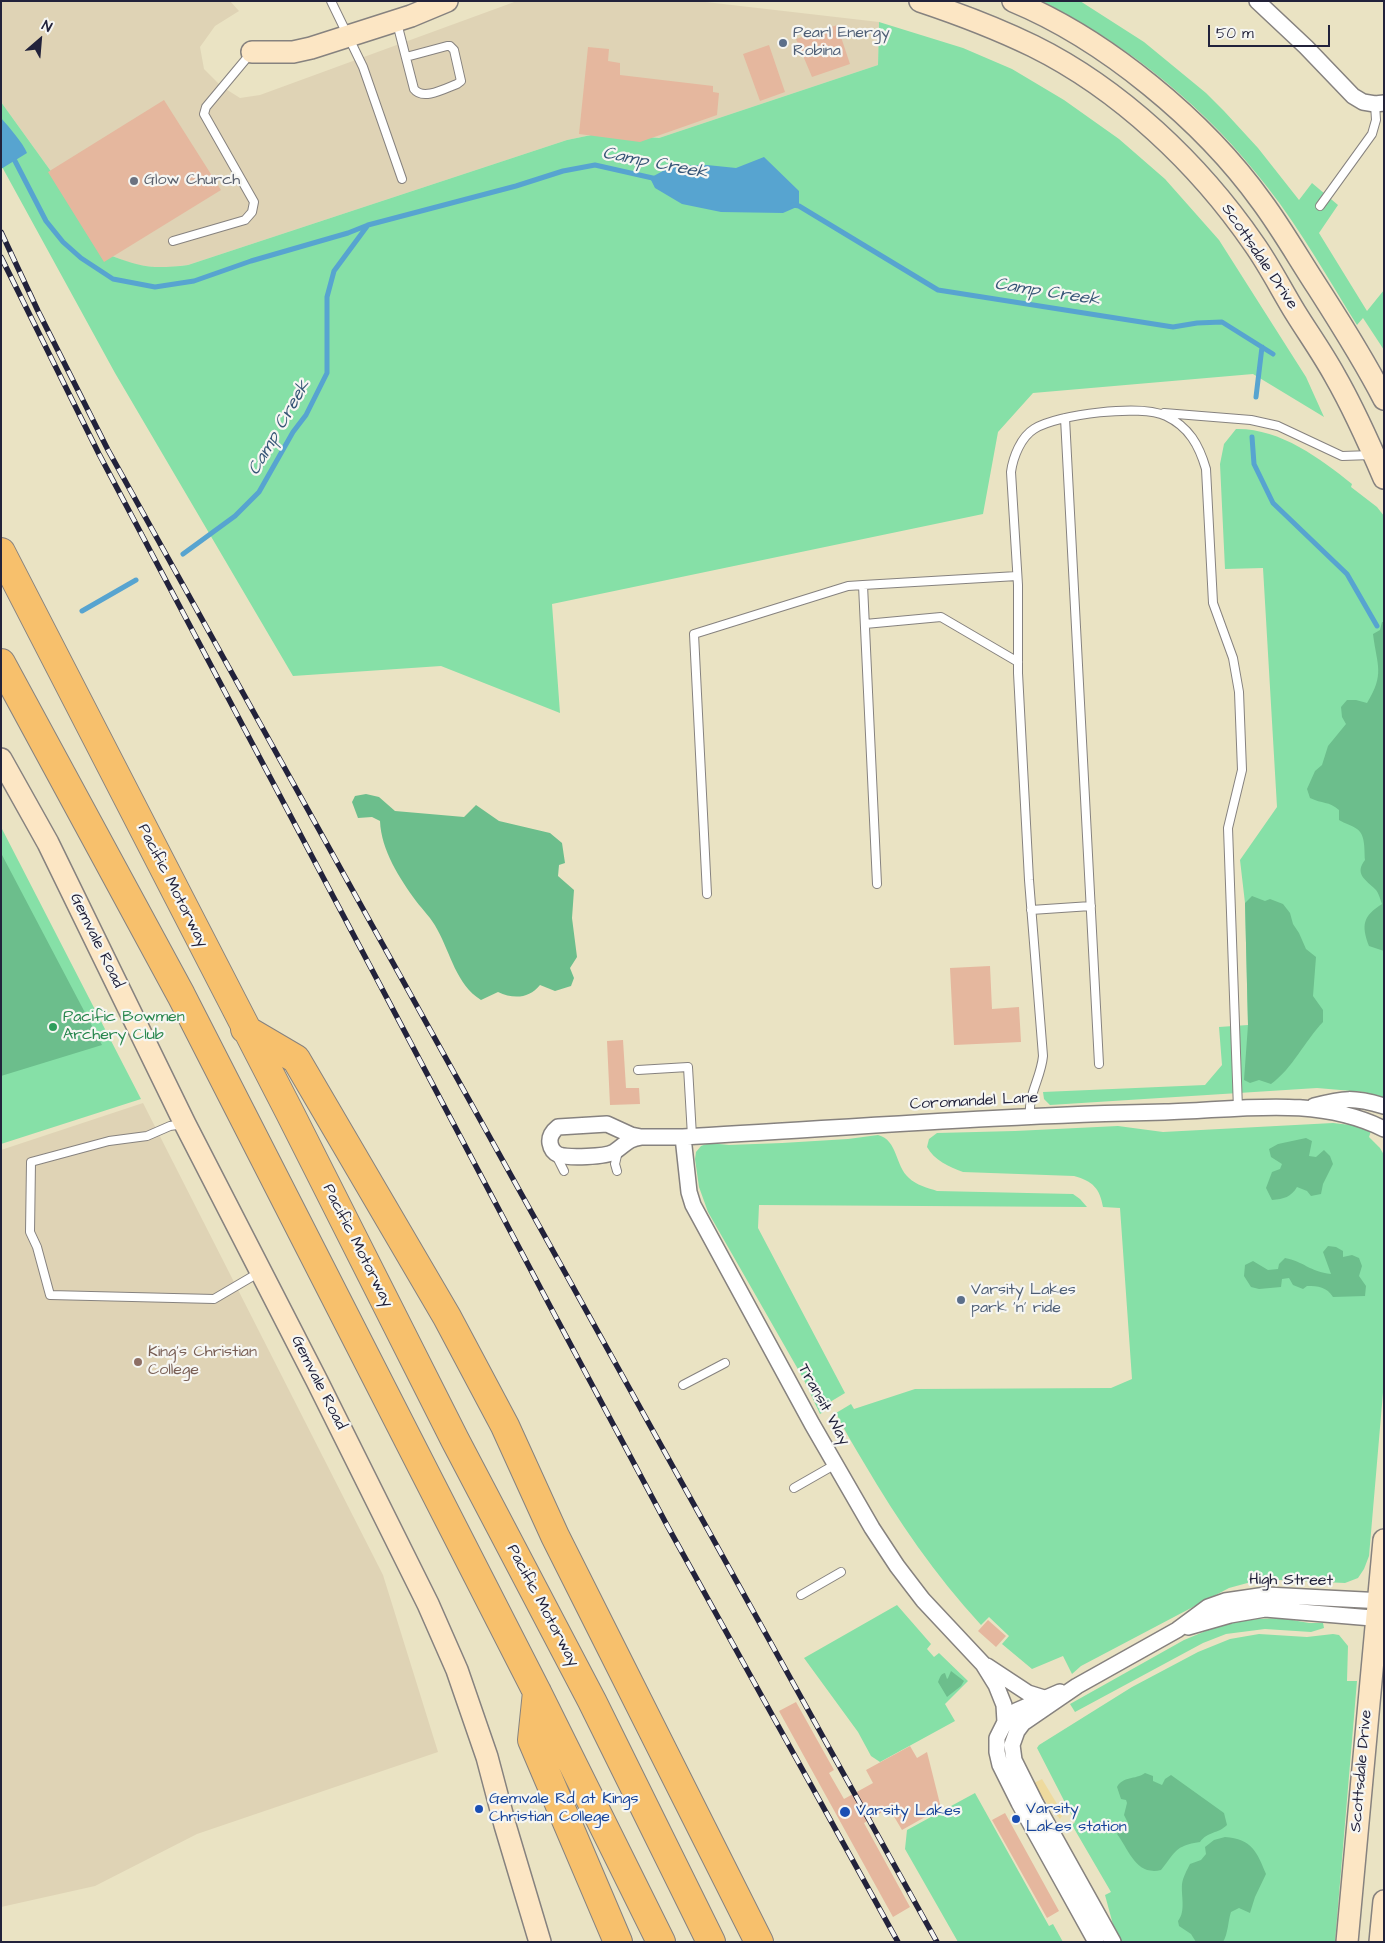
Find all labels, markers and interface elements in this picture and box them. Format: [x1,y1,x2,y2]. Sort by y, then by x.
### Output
north arrow [15,15,65,65]
scale bar [1210,15,1332,47]
text: N [38,16,55,38]
text: 50 m [1216,23,1254,44]
place label: Pearl Energy Robina [793,24,890,62]
marker: Pearl Energy Robina [777,37,789,49]
water label: Camp Creek [601,143,709,185]
place label: Glow Church [144,171,240,191]
marker: Glow Church [128,175,140,187]
street label: Scottsdale Drive [1217,201,1301,313]
water label: Camp Creek [993,274,1101,312]
water label: Camp Creek [244,377,316,479]
street label: Pacific Motorway [133,821,211,951]
street label: Gemvale Road [65,891,127,991]
place label: Pacific Bowmen Archery Club [63,1008,185,1046]
marker: Pacific Bowmen Archery Club [47,1021,59,1033]
street label: Coromandel Lane [909,1089,1039,1115]
street label: Pacific Motorway [318,1181,396,1311]
place label: Varsity Lakes park 'n' ride [971,1281,1076,1319]
marker: Varsity Lakes park 'n' ride [955,1294,967,1306]
street label: Gemvale Road [286,1333,350,1433]
place label: King's Christian College [148,1343,257,1381]
marker: King's Christian College [132,1356,144,1368]
street label: Transit Way [793,1361,853,1449]
street label: Pacific Motorway [502,1542,582,1670]
street label: High Street [1249,1571,1333,1591]
street label: Scottsdale Drive [1347,1709,1377,1833]
place label: Gemvale Rd at Kings Christian College [489,1790,639,1828]
place label: Varsity Lakes station [1026,1800,1127,1838]
place label: Varsity Lakes [856,1802,961,1822]
marker: Gemvale Rd at Kings Christian College [473,1803,485,1815]
marker: Varsity Lakes [838,1805,852,1819]
marker: Varsity Lakes station [1010,1813,1022,1825]

